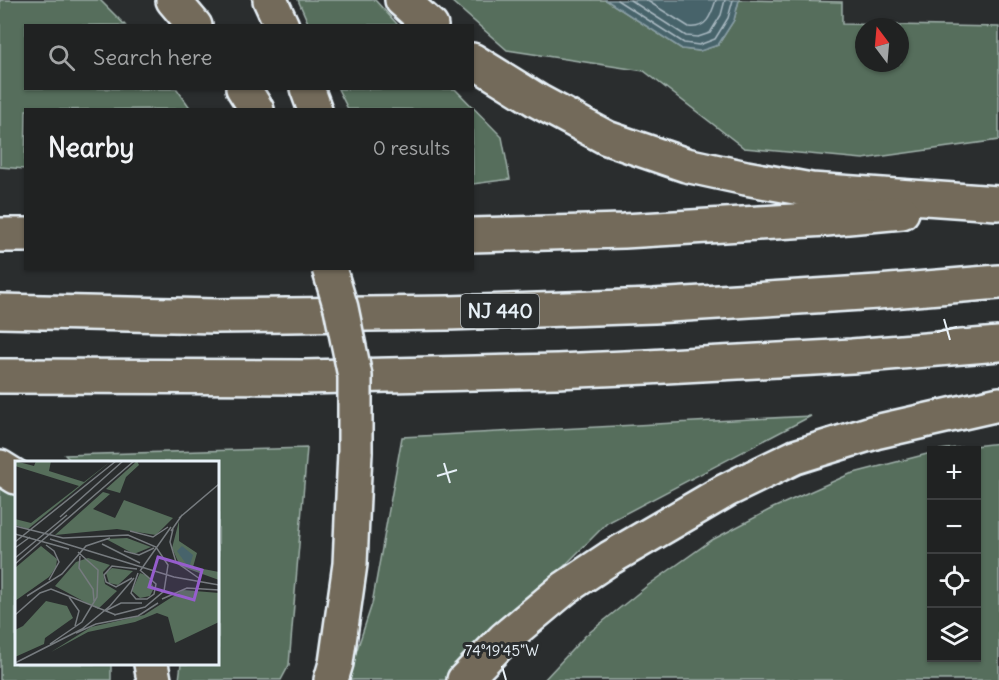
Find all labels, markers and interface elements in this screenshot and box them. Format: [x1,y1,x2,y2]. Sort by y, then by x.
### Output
north arrow [855,18,909,72]
search box [24,24,474,90]
icon: search [45,41,78,74]
text: Search here [93,43,212,71]
text: Nearby [48,131,134,164]
text: 0 results [373,135,450,160]
road number: NJ 440 [461,294,539,328]
map controls [927,446,981,662]
button: + [927,446,981,500]
inset map [15,461,219,665]
button: − [927,500,981,554]
button: locate [927,554,981,608]
button: layers [927,608,981,662]
text: 74°19'45"W [465,641,539,660]

